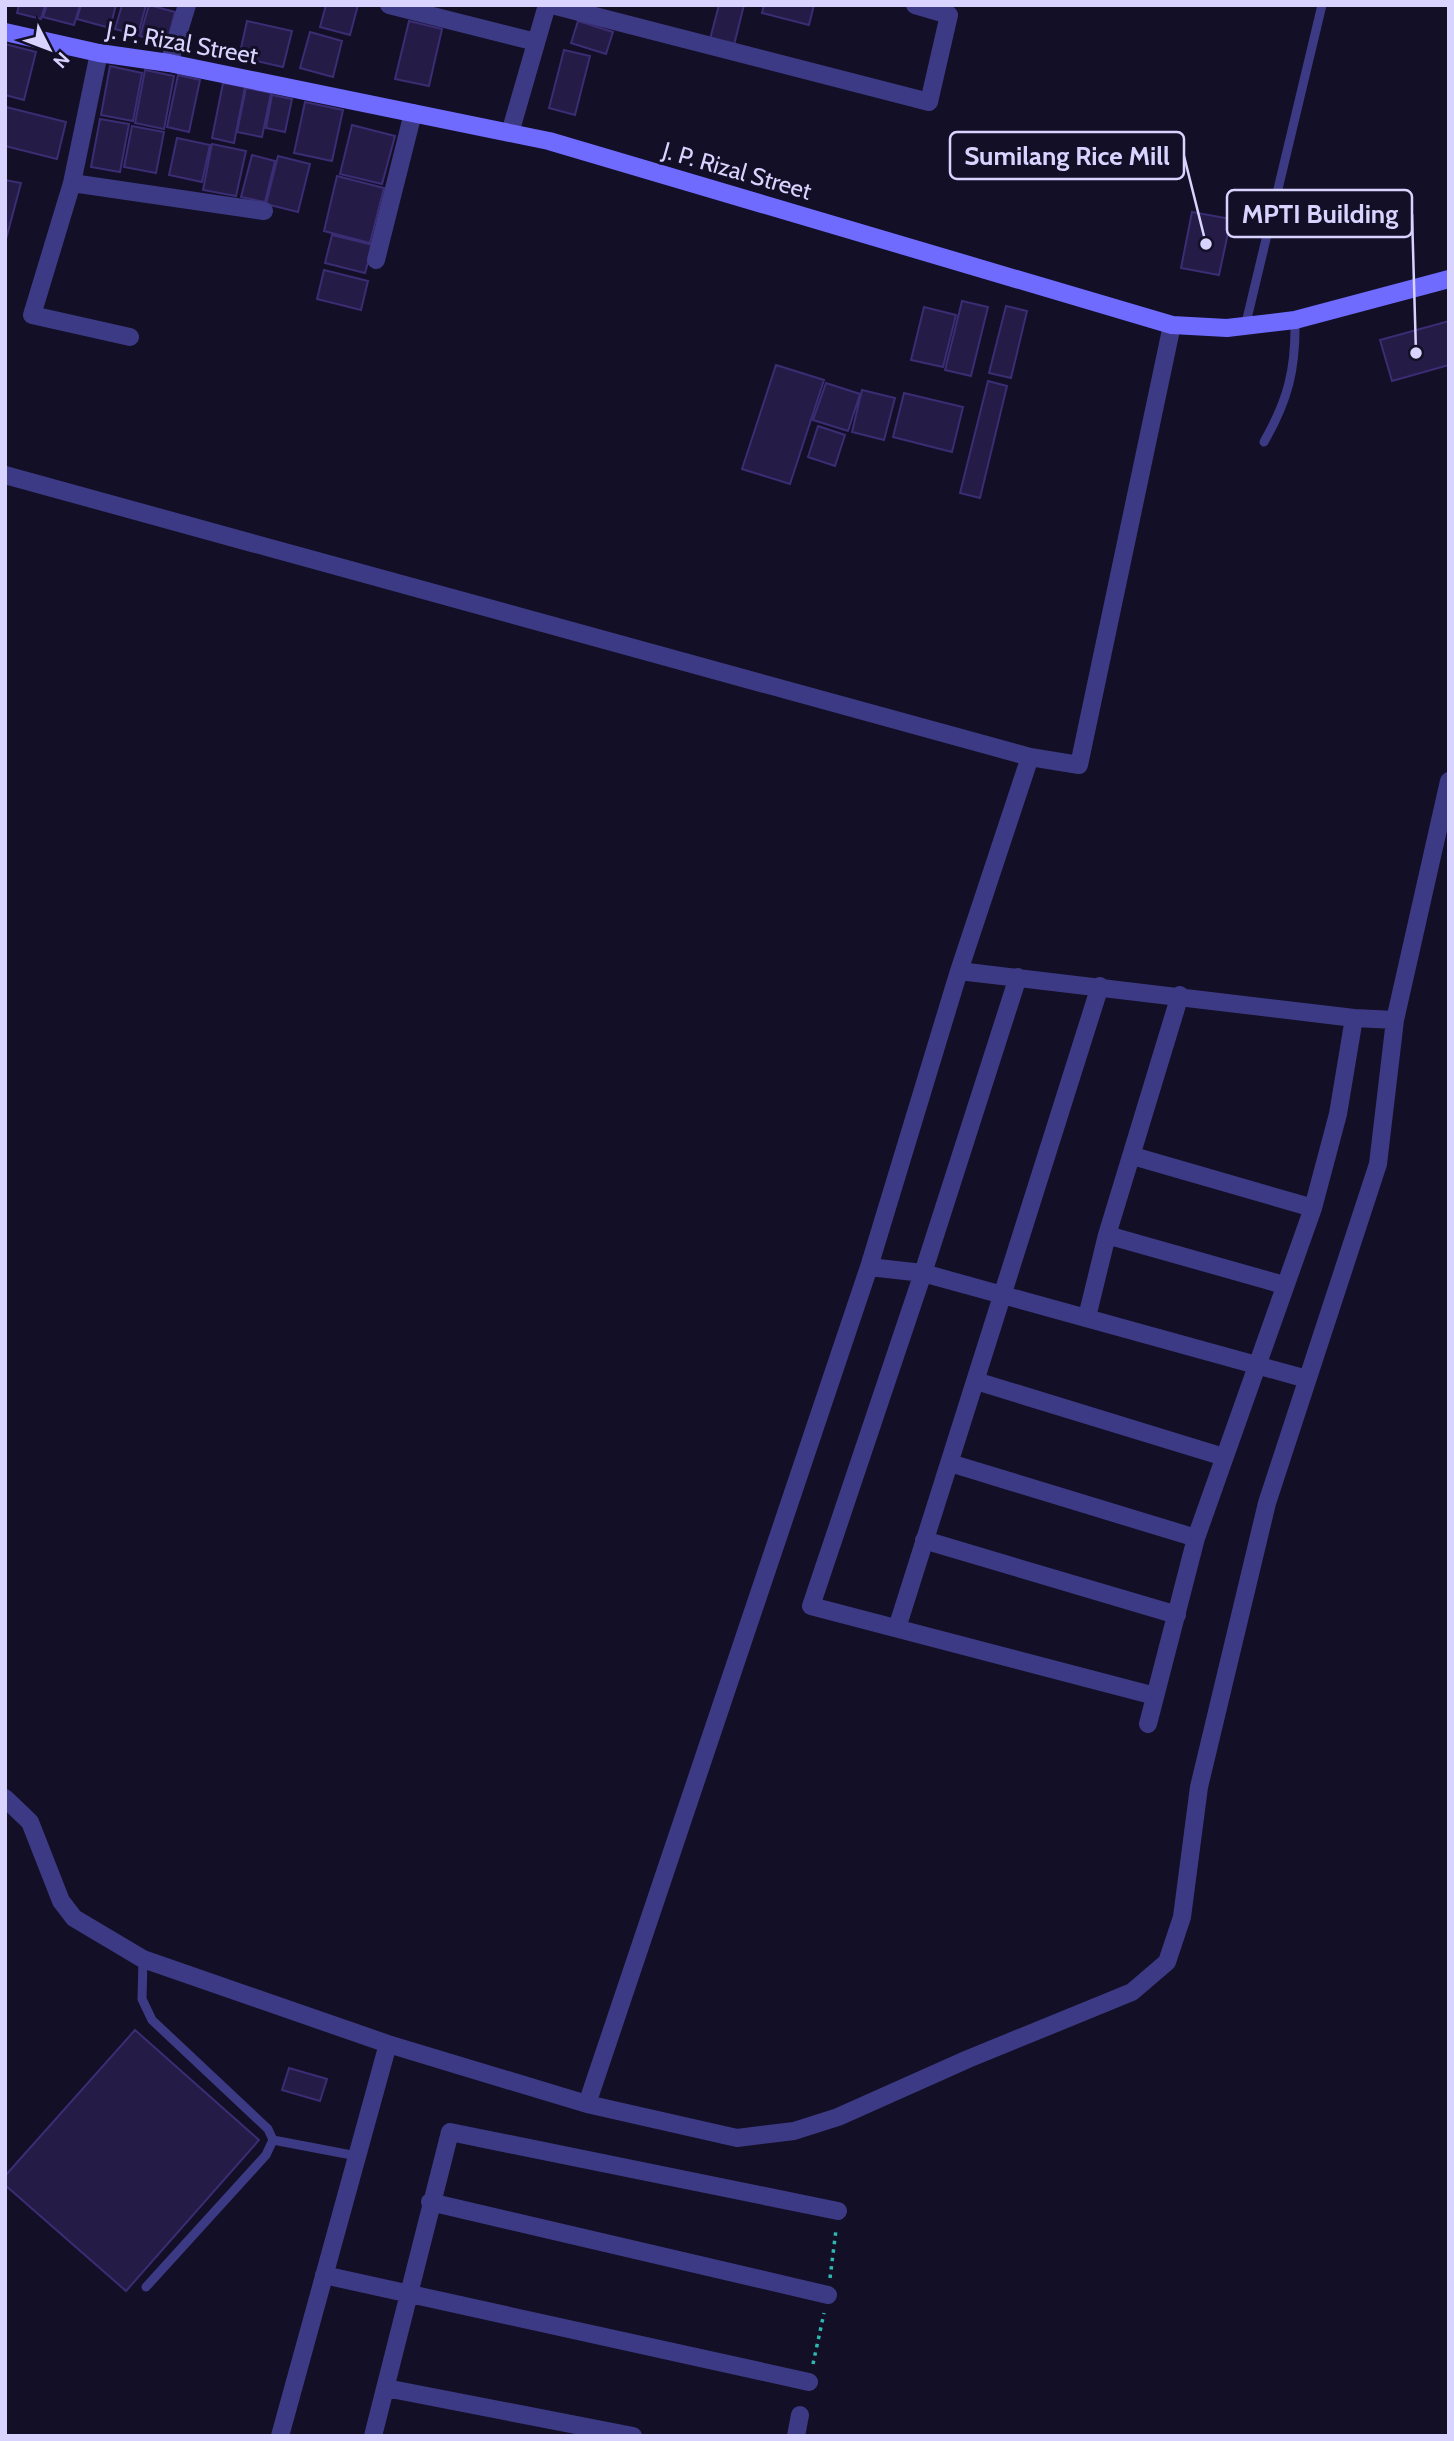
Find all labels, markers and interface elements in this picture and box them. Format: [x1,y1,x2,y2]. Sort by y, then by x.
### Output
north arrow [14,14,84,84]
street label: J. P. Rizal Street [103,15,260,70]
text: N [48,47,74,73]
callout: Sumilang Rice Mill [950,132,1184,179]
street label: J. P. Rizal Street [658,135,815,206]
text: Sumilang Rice Mill [964,140,1170,172]
callout: MPTI Building [1227,190,1412,237]
text: MPTI Building [1242,198,1398,230]

